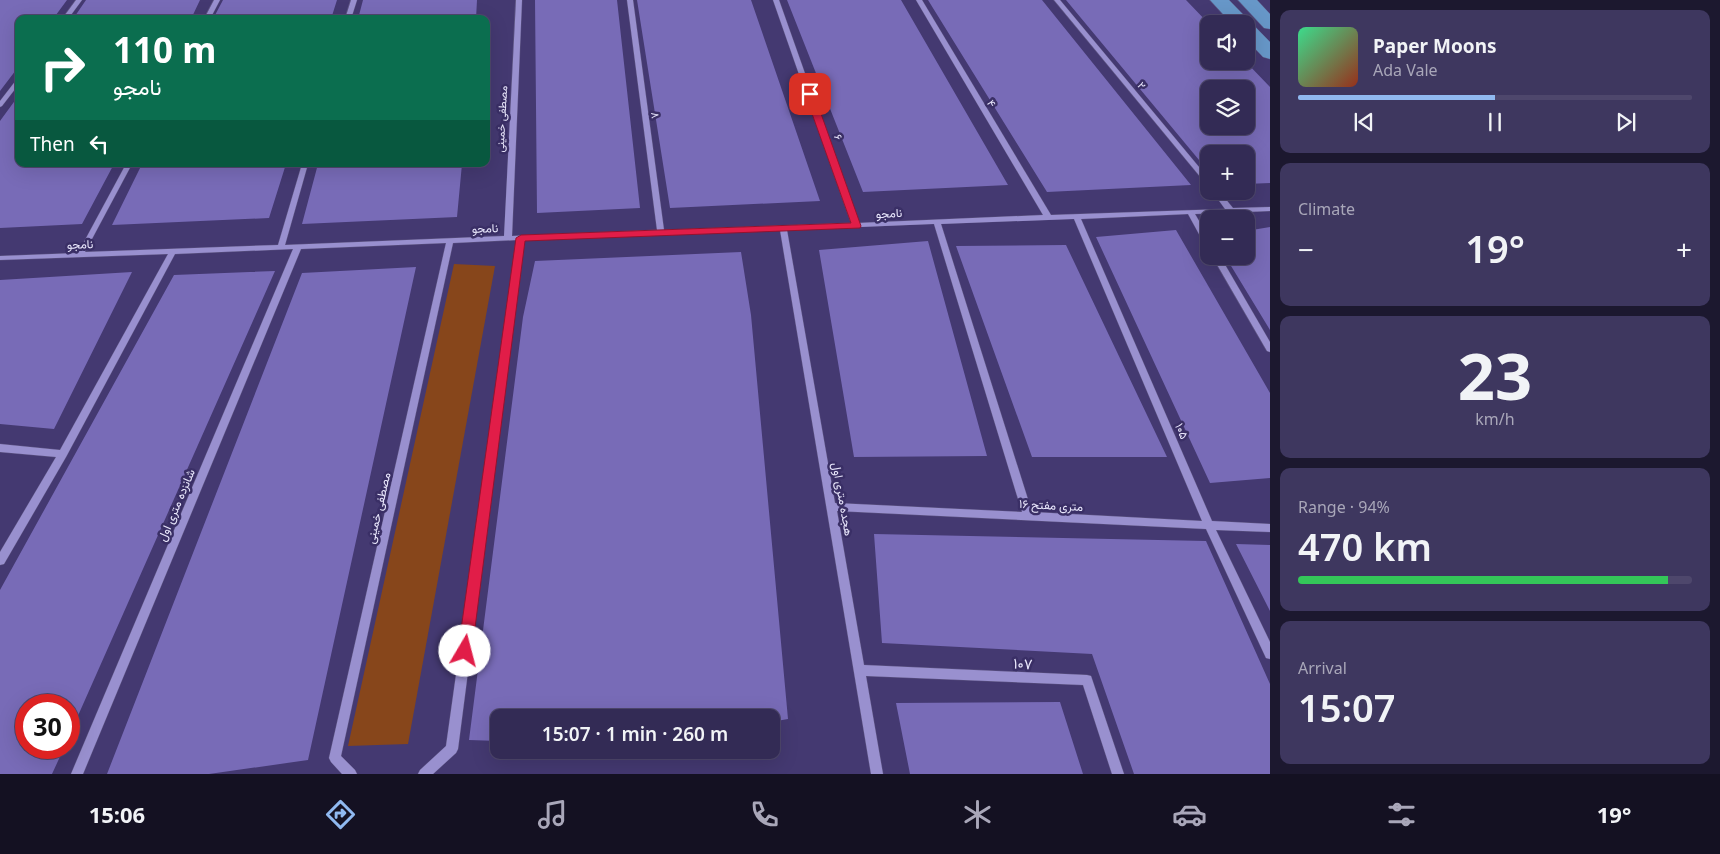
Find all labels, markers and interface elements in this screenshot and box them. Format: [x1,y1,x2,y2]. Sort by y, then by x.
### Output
map controls [1200,15,1255,265]
button: sound [1200,15,1255,70]
text: 110 m [113,26,216,73]
text: Paper Moons [1373,33,1497,59]
icon: right [30,35,95,100]
text: Ada Vale [1373,59,1438,81]
text: نامجو [113,71,162,101]
pin [789,73,831,115]
street label: ۲ [1134,78,1150,92]
icon: arrive [796,80,824,108]
button: layers [1200,80,1255,135]
street label: مصطفی خمینی [492,85,510,153]
street label: ۴ [984,96,1000,110]
icon: previous [1350,108,1378,136]
icon: pause [1481,108,1509,136]
icon: next [1612,108,1640,136]
street label: ۸ [648,111,664,120]
icon: left [85,130,113,158]
text: Then [30,131,75,157]
street label: ۶ [831,132,847,142]
button: + [1200,145,1255,200]
text: Climate [1298,198,1355,220]
street label: نامجو [875,204,903,222]
button: − [1200,210,1255,265]
street label: نامجو [471,219,499,237]
text: 19° [1465,222,1525,274]
text: − [1298,230,1314,268]
text: + [1676,230,1692,268]
street label: نامجو [66,235,94,253]
text: 23 [1458,331,1532,419]
text: km/h [1475,408,1515,430]
street label: ۱۰۵ [1171,420,1193,442]
street label: هجده متری اول [828,461,858,537]
street label: شانزده متری اول [153,466,199,544]
street label: مصطفی خمینی [362,471,394,545]
street label: ۱۶ متری مفتح [1018,495,1084,516]
text: Range · 94% [1298,496,1390,518]
text: 470 km [1298,520,1432,572]
position arrow [438,624,490,676]
street label: ۱۰۷ [1013,653,1033,674]
text: Arrival [1298,657,1347,679]
text: 15:07 [1298,681,1395,733]
speed limit sign: 30 [15,694,80,759]
text: 15:07 · 1 min · 260 m [542,721,728,747]
icon: directions [323,797,358,832]
icon: music [535,797,570,832]
icon: phone [747,797,782,832]
icon: climate [960,797,995,832]
icon: car [1172,797,1207,832]
icon: filters [1384,797,1419,832]
text: 15:06 [89,799,145,829]
text: 19° [1597,799,1631,829]

